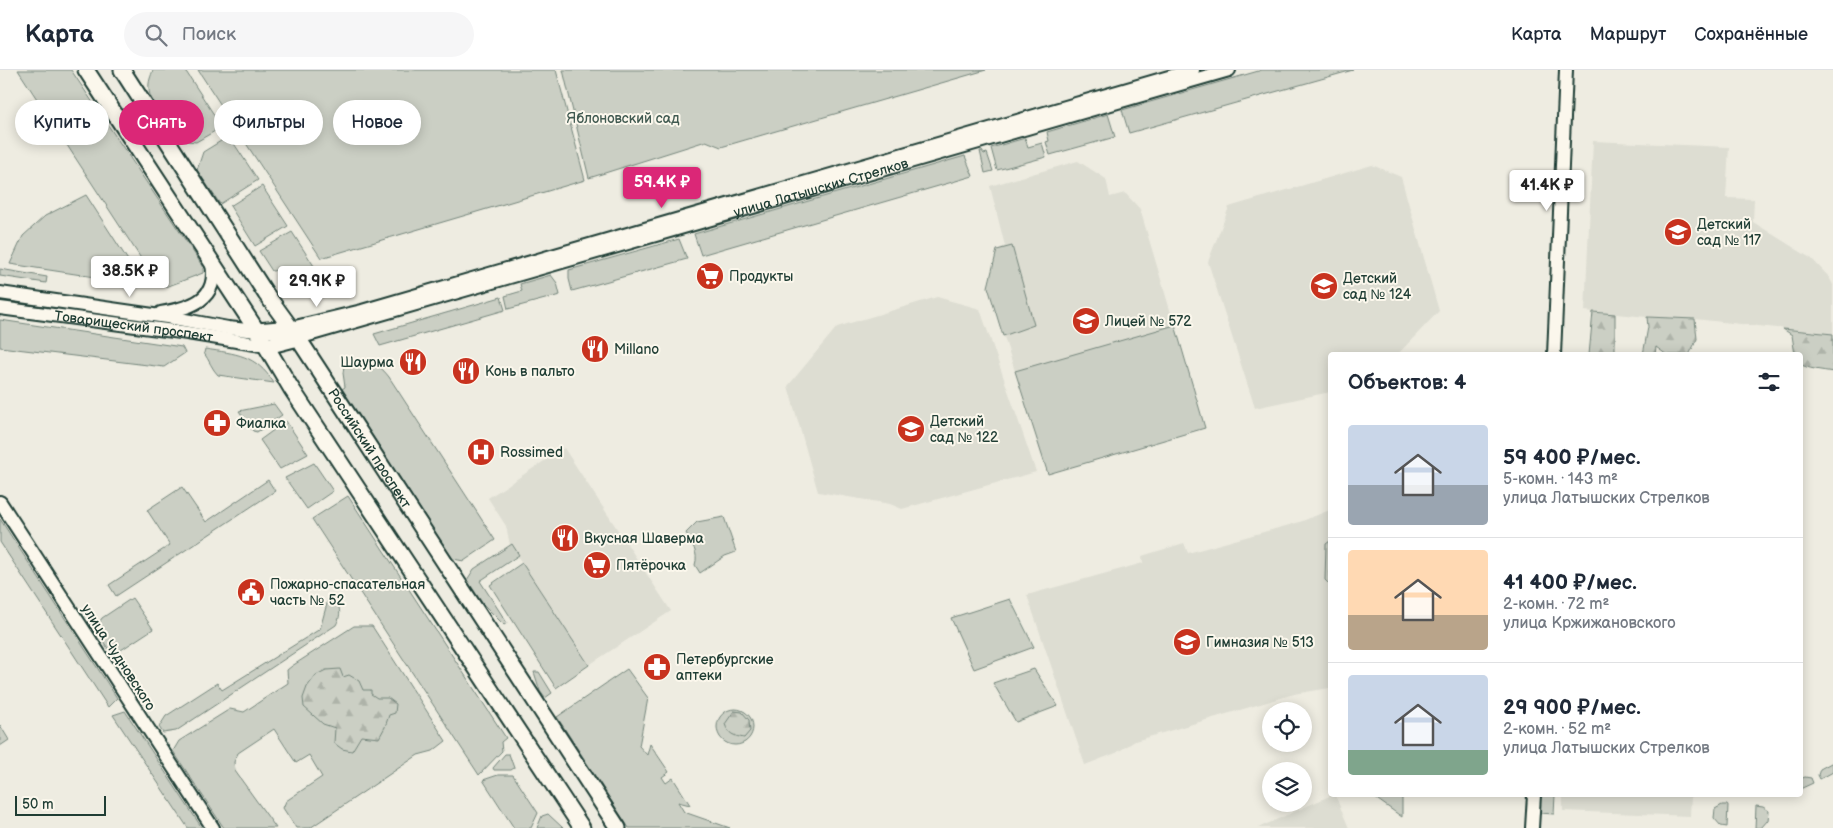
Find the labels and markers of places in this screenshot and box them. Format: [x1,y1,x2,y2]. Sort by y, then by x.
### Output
pin: 59.4K ₽ [616,166,708,209]
pin: 41.4K ₽ [1501,170,1593,212]
place label: Детский сад № 117 [1697,216,1761,249]
school or university icon: Детский сад № 117 [1663,217,1693,247]
pin: 38.5K ₽ [84,256,176,298]
supermarket icon: Продукты [695,261,725,291]
pin: 29.9K ₽ [271,266,363,308]
place label: Продукты [729,268,793,285]
place label: Детский сад № 124 [1343,270,1412,303]
school or university icon: Детский сад № 124 [1309,271,1339,301]
school or university icon: Лицей № 572 [1071,306,1101,336]
place label: Лицей № 572 [1104,313,1192,330]
restaurant icon: Millano [580,334,610,364]
place label: Millano [614,341,659,358]
restaurant icon: Шаурма [398,347,428,377]
place label: Шаурма [340,354,395,371]
restaurant icon: Конь в пальто [451,356,481,386]
place label: Конь в пальто [485,363,575,380]
pharmacy icon: Фиалка [202,408,232,438]
place label: Детский сад № 122 [930,413,999,446]
school or university icon: Детский сад № 122 [896,414,926,444]
place label: Фиалка [236,415,287,432]
hospital icon: Rossimed [466,437,496,467]
place label: Rossimed [500,444,563,461]
restaurant icon: Вкусная Шаверма [550,523,580,553]
place label: Вкусная Шаверма [584,530,704,547]
supermarket icon: Пятёрочка [582,550,612,580]
place label: Пятёрочка [616,557,687,574]
place label: Пожарно-спасательная часть № 52 [270,576,425,609]
public building icon: Пожарно-спасательная часть № 52 [236,577,266,607]
school or university icon: Гимназия № 513 [1172,627,1202,657]
place label: Гимназия № 513 [1206,634,1314,651]
place label: Петербургские аптеки [676,651,774,684]
pharmacy icon: Петербургские аптеки [642,652,672,682]

